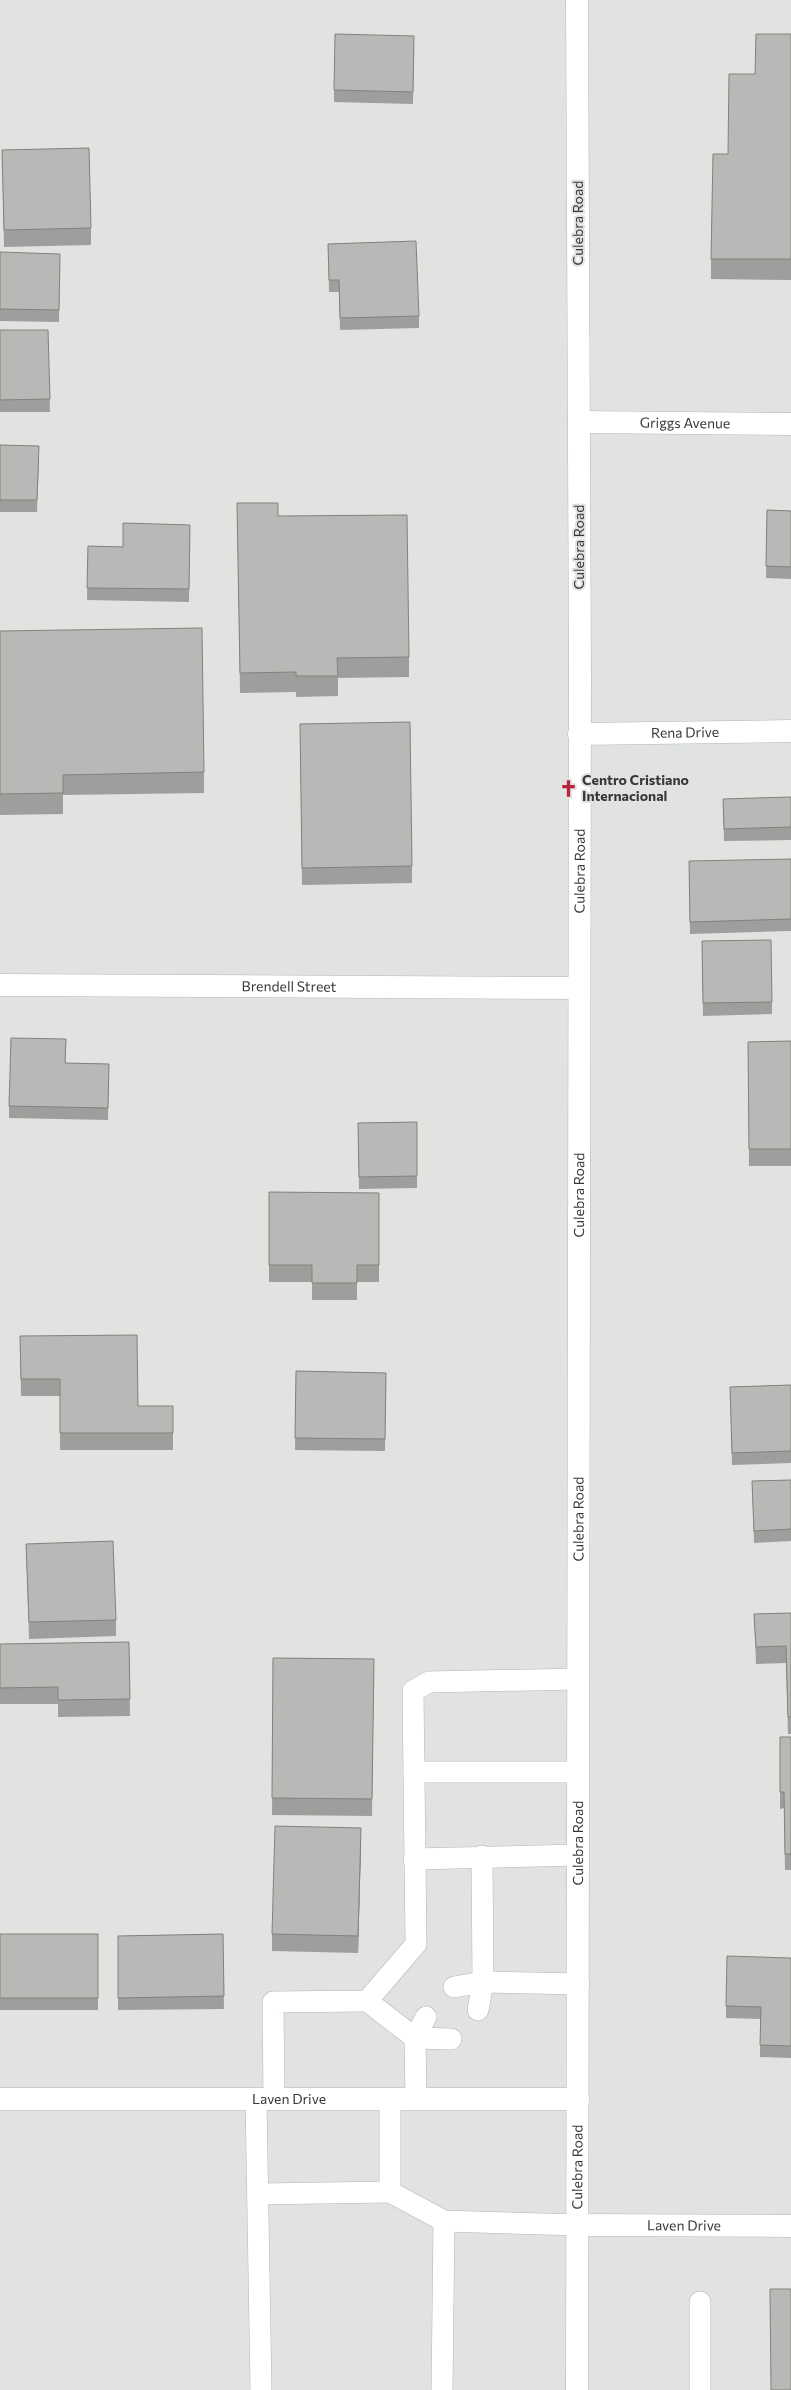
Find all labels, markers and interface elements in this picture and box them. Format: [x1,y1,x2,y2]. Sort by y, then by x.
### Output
street label: Culebra Road [569,181,586,265]
street label: Griggs Avenue [640,414,730,431]
street label: Culebra Road [570,505,587,589]
street label: Rena Drive [651,723,719,741]
place label: Centro Cristiano Internacional [582,771,689,804]
church icon: Centro Cristiano Internacional [559,778,579,798]
street label: Culebra Road [571,829,588,913]
street label: Brendell Street [242,977,337,995]
street label: Culebra Road [570,1153,587,1237]
street label: Culebra Road [569,1477,587,1561]
street label: Culebra Road [569,1801,586,1885]
street label: Laven Drive [252,2090,326,2107]
street label: Culebra Road [568,2125,585,2209]
street label: Laven Drive [647,2216,721,2234]

